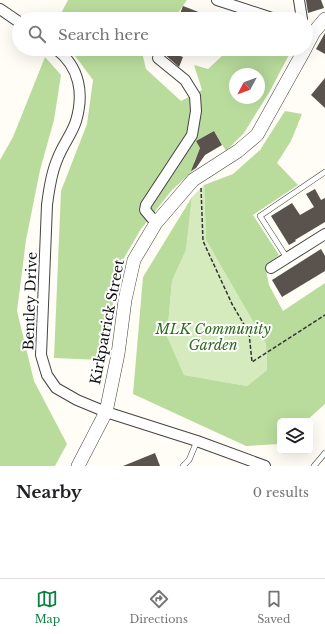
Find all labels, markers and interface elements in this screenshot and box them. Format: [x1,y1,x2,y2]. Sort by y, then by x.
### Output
search box [12,12,313,56]
icon: search [26,23,48,45]
text: Search here [58,25,149,44]
north arrow [229,68,265,104]
street label: Bentley Drive [19,251,41,351]
street label: Kirkpatrick Street [86,257,128,386]
park label: MLK Community Garden [154,320,271,354]
map controls [277,418,313,454]
button: layers [277,418,313,454]
text: Nearby [16,482,82,503]
text: 0 results [253,484,309,501]
tab: Map [35,588,60,626]
tab: Directions [129,588,188,626]
tab: Saved [257,588,290,626]

